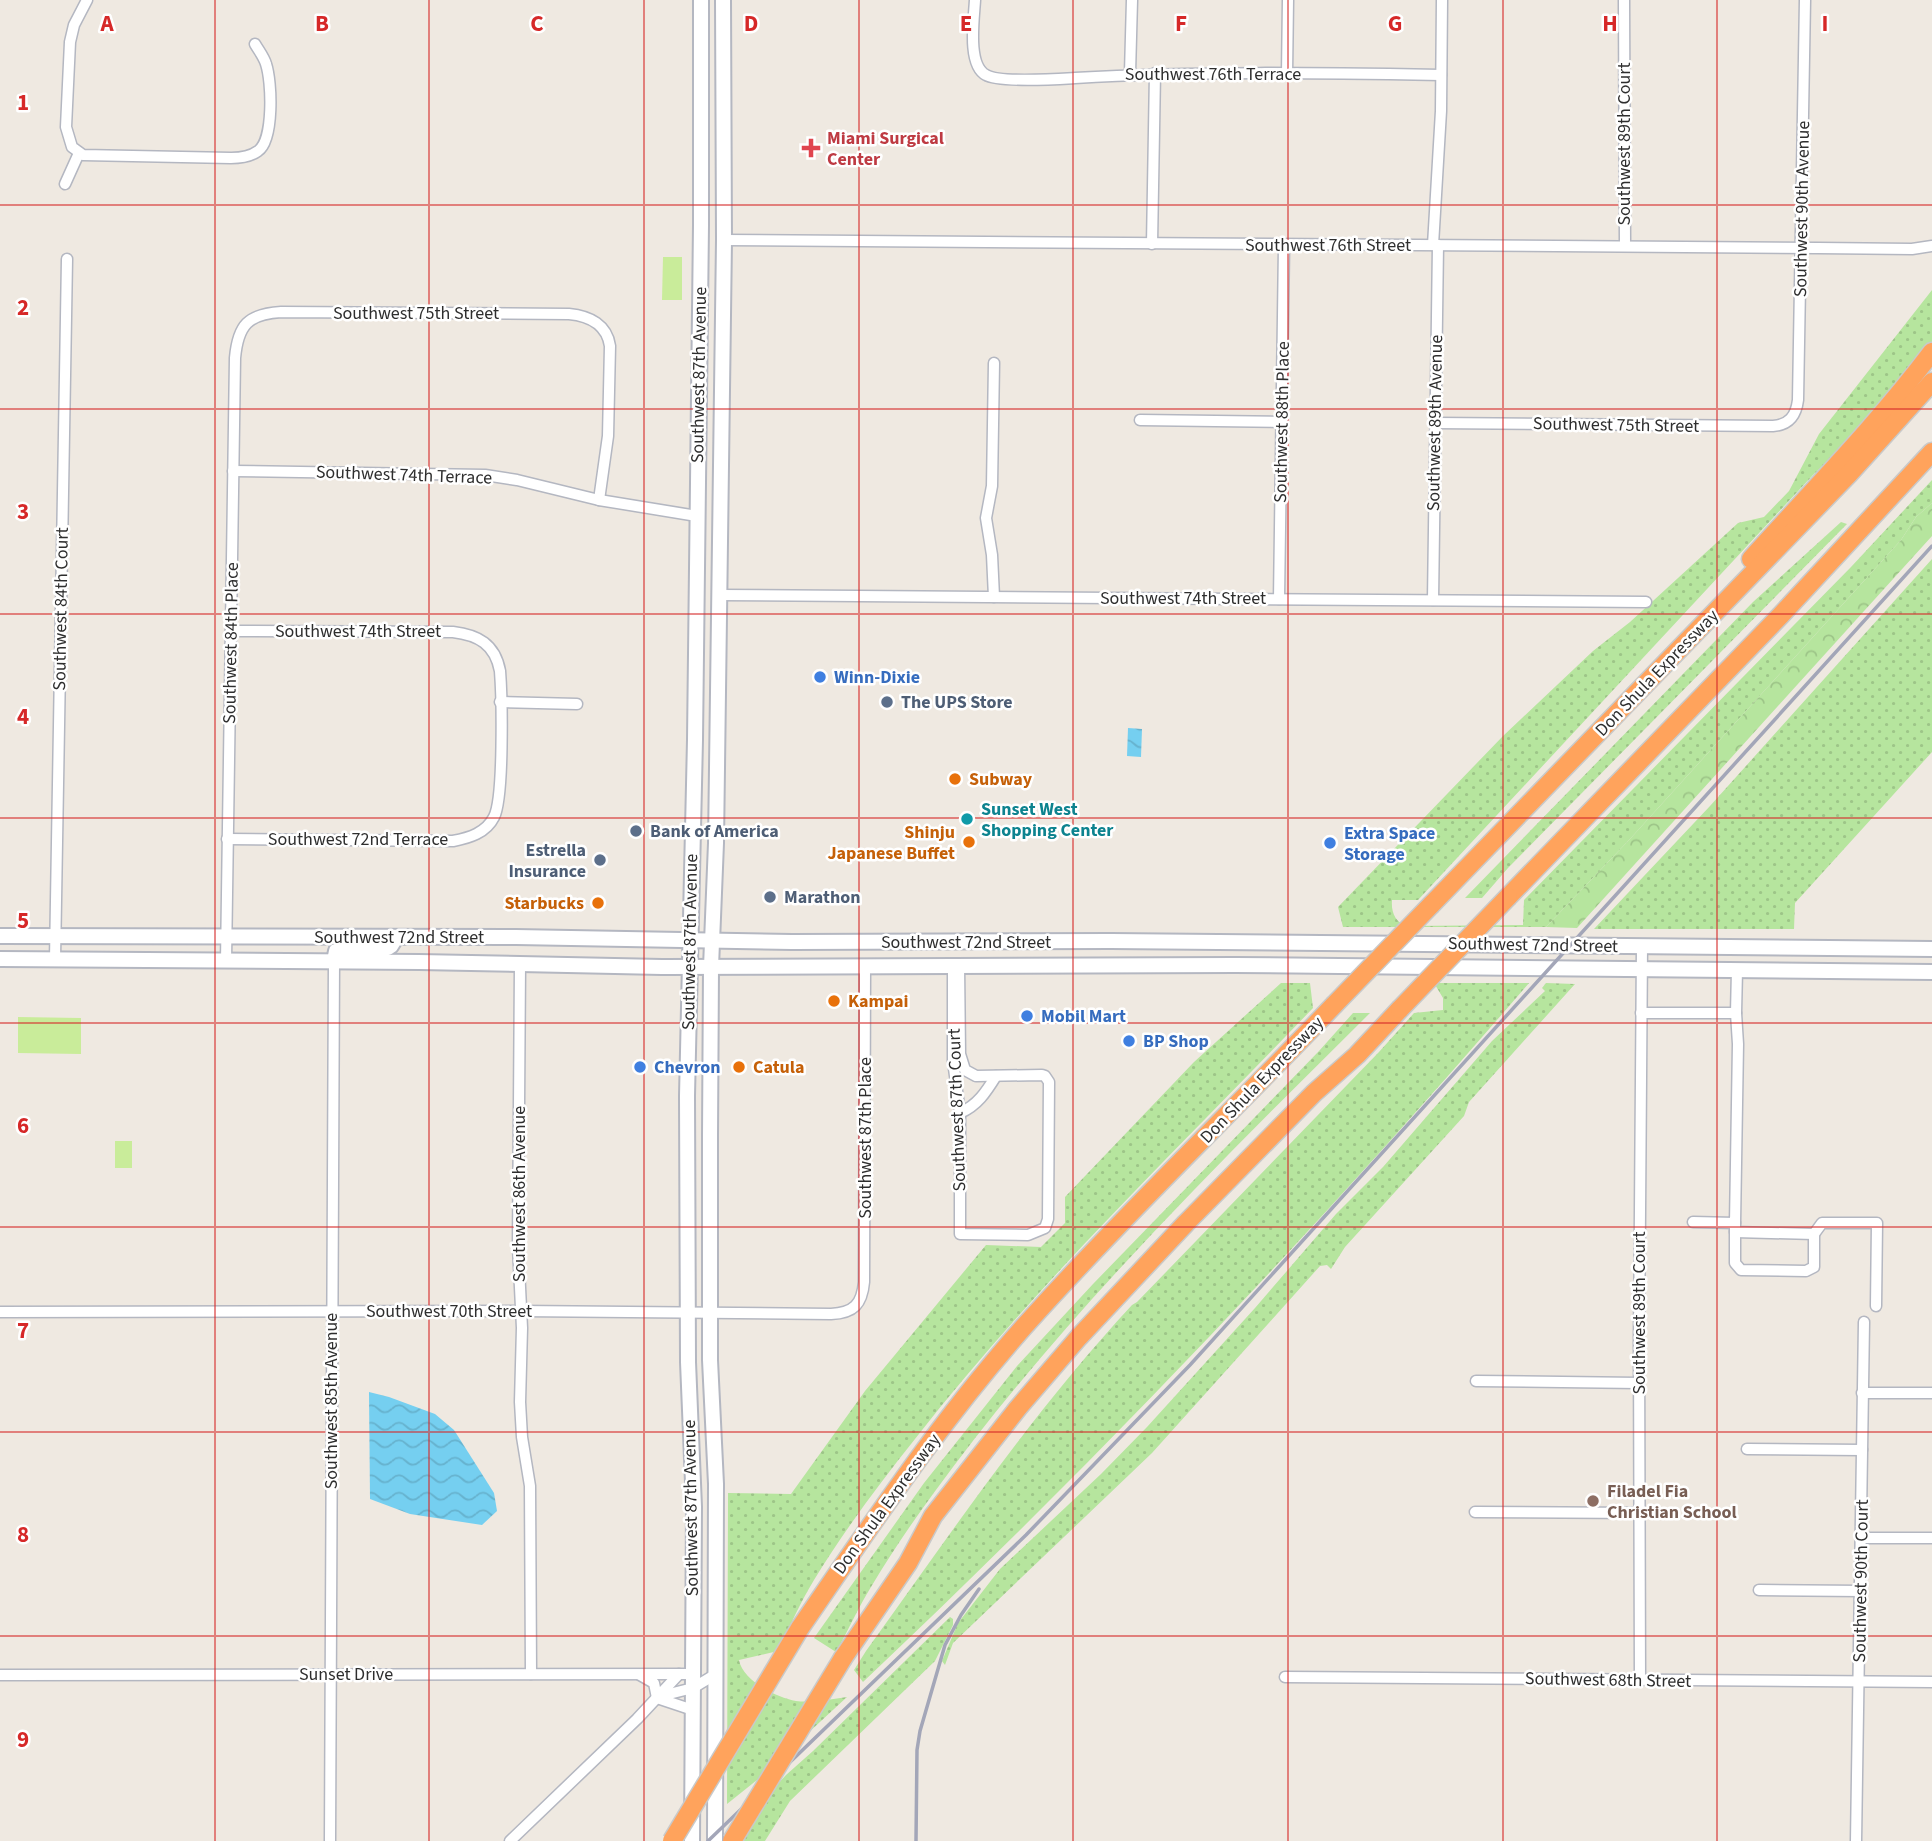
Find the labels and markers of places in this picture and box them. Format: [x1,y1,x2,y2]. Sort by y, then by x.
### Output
place label: Miami Surgical Center [827,126,944,172]
marker: Miami Surgical Center [801,138,821,158]
place label: Winn-Dixie [834,665,920,690]
marker: Winn-Dixie [812,669,828,685]
place label: The UPS Store [901,690,1013,715]
marker: The UPS Store [879,694,895,710]
place label: Subway [969,767,1033,792]
marker: Subway [947,771,963,787]
place label: Sunset West Shopping Center [981,797,1114,843]
marker: Sunset West Shopping Center [959,811,975,827]
place label: Bank of America [650,819,779,844]
place label: Shinju Japanese Buffet [827,820,955,866]
place label: Extra Space Storage [1344,821,1435,867]
marker: Bank of America [628,823,644,839]
marker: Shinju Japanese Buffet [961,834,977,850]
marker: Extra Space Storage [1322,835,1338,851]
place label: Estrella Insurance [508,838,586,884]
marker: Estrella Insurance [592,852,608,868]
place label: Marathon [784,885,860,910]
marker: Marathon [762,889,778,905]
place label: Starbucks [505,891,584,916]
marker: Starbucks [590,895,606,911]
place label: Kampai [848,989,909,1014]
marker: Kampai [826,993,842,1009]
place label: Mobil Mart [1041,1004,1126,1029]
marker: Mobil Mart [1019,1008,1035,1024]
place label: BP Shop [1143,1029,1209,1054]
marker: BP Shop [1121,1033,1137,1049]
place label: Chevron [654,1055,721,1080]
place label: Catula [753,1055,804,1080]
marker: Chevron [632,1059,648,1075]
marker: Catula [731,1059,747,1075]
place label: Filadel Fia Christian School [1607,1479,1737,1525]
marker: Filadel Fia Christian School [1585,1493,1601,1509]

